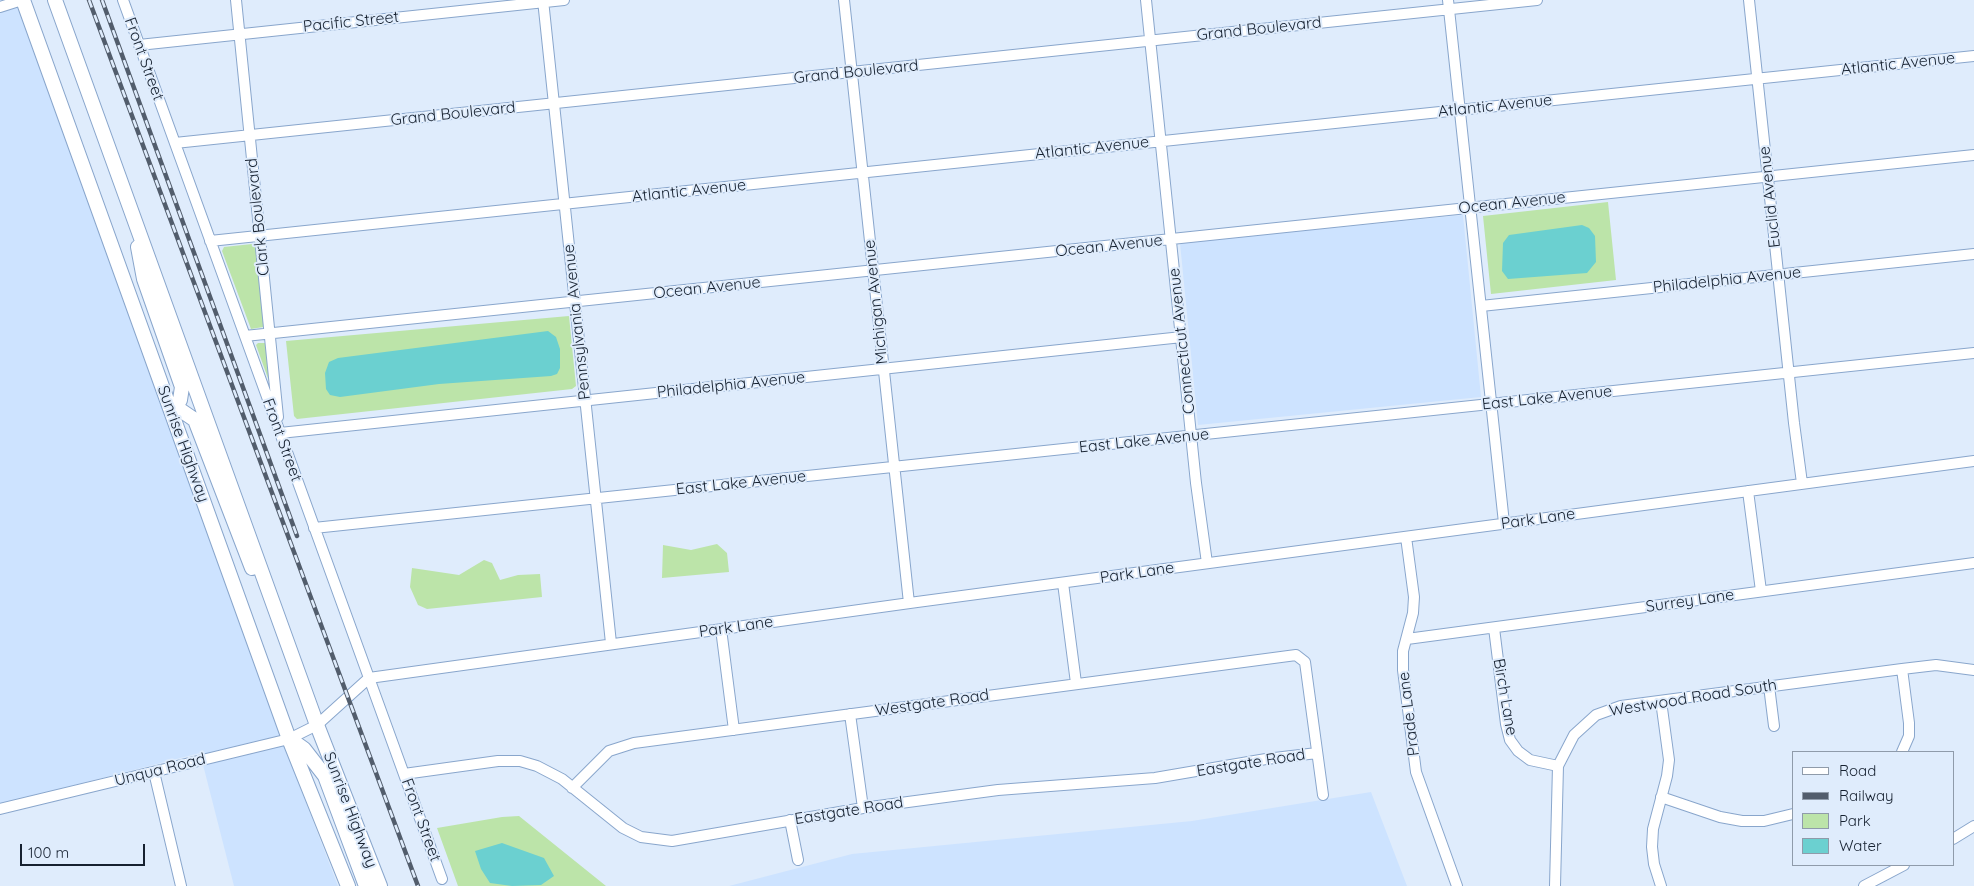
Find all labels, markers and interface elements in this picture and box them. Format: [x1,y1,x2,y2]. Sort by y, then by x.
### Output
street label: Pacific Street [302,7,400,37]
street label: Grand Boulevard [1196,13,1322,45]
street label: Front Street [120,15,168,103]
street label: Atlantic Avenue [1840,48,1956,80]
street label: Grand Boulevard [793,56,919,88]
street label: Atlantic Avenue [1437,90,1553,122]
street label: Grand Boulevard [390,98,516,130]
street label: Atlantic Avenue [1034,132,1150,164]
street label: Euclid Avenue [1755,145,1785,249]
street label: Clark Boulevard [242,157,274,277]
street label: Atlantic Avenue [631,175,747,207]
street label: Ocean Avenue [1457,188,1567,218]
street label: Ocean Avenue [1054,231,1164,261]
street label: Michigan Avenue [860,239,892,365]
street label: Pennsylvania Avenue [559,243,595,401]
street label: Philadelphia Avenue [1652,263,1802,297]
street label: Connecticut Avenue [1165,267,1199,415]
street label: Ocean Avenue [652,273,762,303]
street label: Philadelphia Avenue [656,368,806,402]
street label: East Lake Avenue [1481,382,1613,414]
street label: Sunrise Highway [153,383,213,505]
street label: Front Street [258,396,306,484]
street label: East Lake Avenue [1078,425,1210,457]
street label: East Lake Avenue [675,467,807,499]
street label: Park Lane [1500,504,1576,534]
street label: Park Lane [1099,558,1175,588]
street label: Surrey Lane [1645,585,1735,617]
street label: Park Lane [698,612,774,642]
street label: Birch Lane [1489,657,1521,737]
street label: Prade Lane [1394,671,1424,757]
street label: Westwood Road South [1608,675,1778,721]
street label: Westgate Road [874,685,990,721]
street label: Eastgate Road [1195,745,1307,781]
street label: Unqua Road [112,749,208,791]
street label: Sunrise Highway [319,749,381,871]
legend [1792,751,1954,866]
text: Road [1839,761,1876,780]
street label: Front Street [397,776,445,864]
text: Railway [1839,786,1894,805]
street label: Eastgate Road [793,793,905,829]
text: Park [1839,811,1871,830]
scale bar [22,834,148,866]
text: Water [1839,836,1882,855]
text: 100 m [28,843,69,862]

